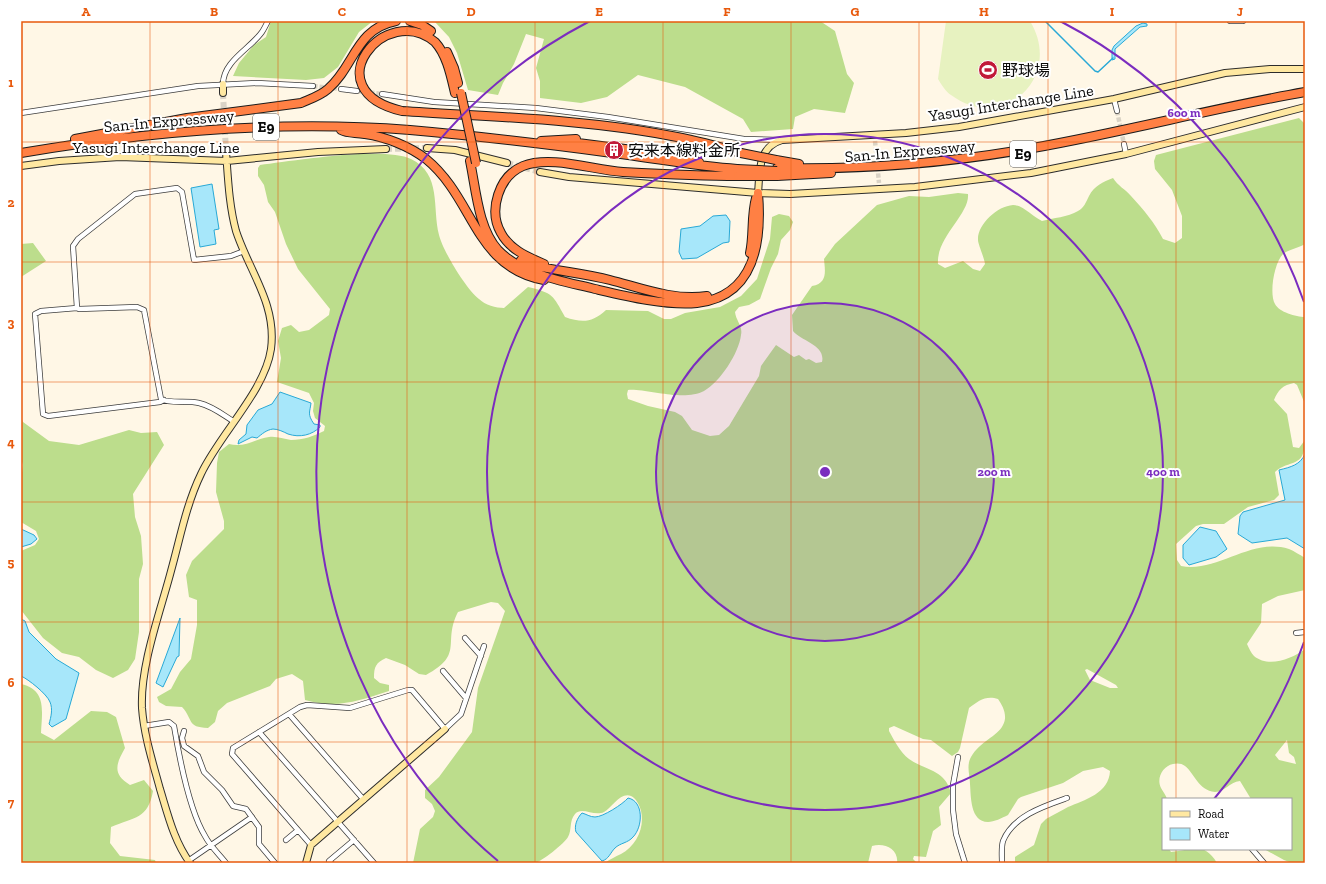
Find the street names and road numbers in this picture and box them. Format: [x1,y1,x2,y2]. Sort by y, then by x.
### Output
street label: Yasugi Interchange Line [926,81,1095,126]
street label: San-In Expressway [103,106,236,136]
road number: E9 [253,114,279,140]
street label: San-In Expressway [844,136,977,166]
street label: Yasugi Interchange Line [72,138,239,157]
road number: E9 [1010,141,1036,167]

